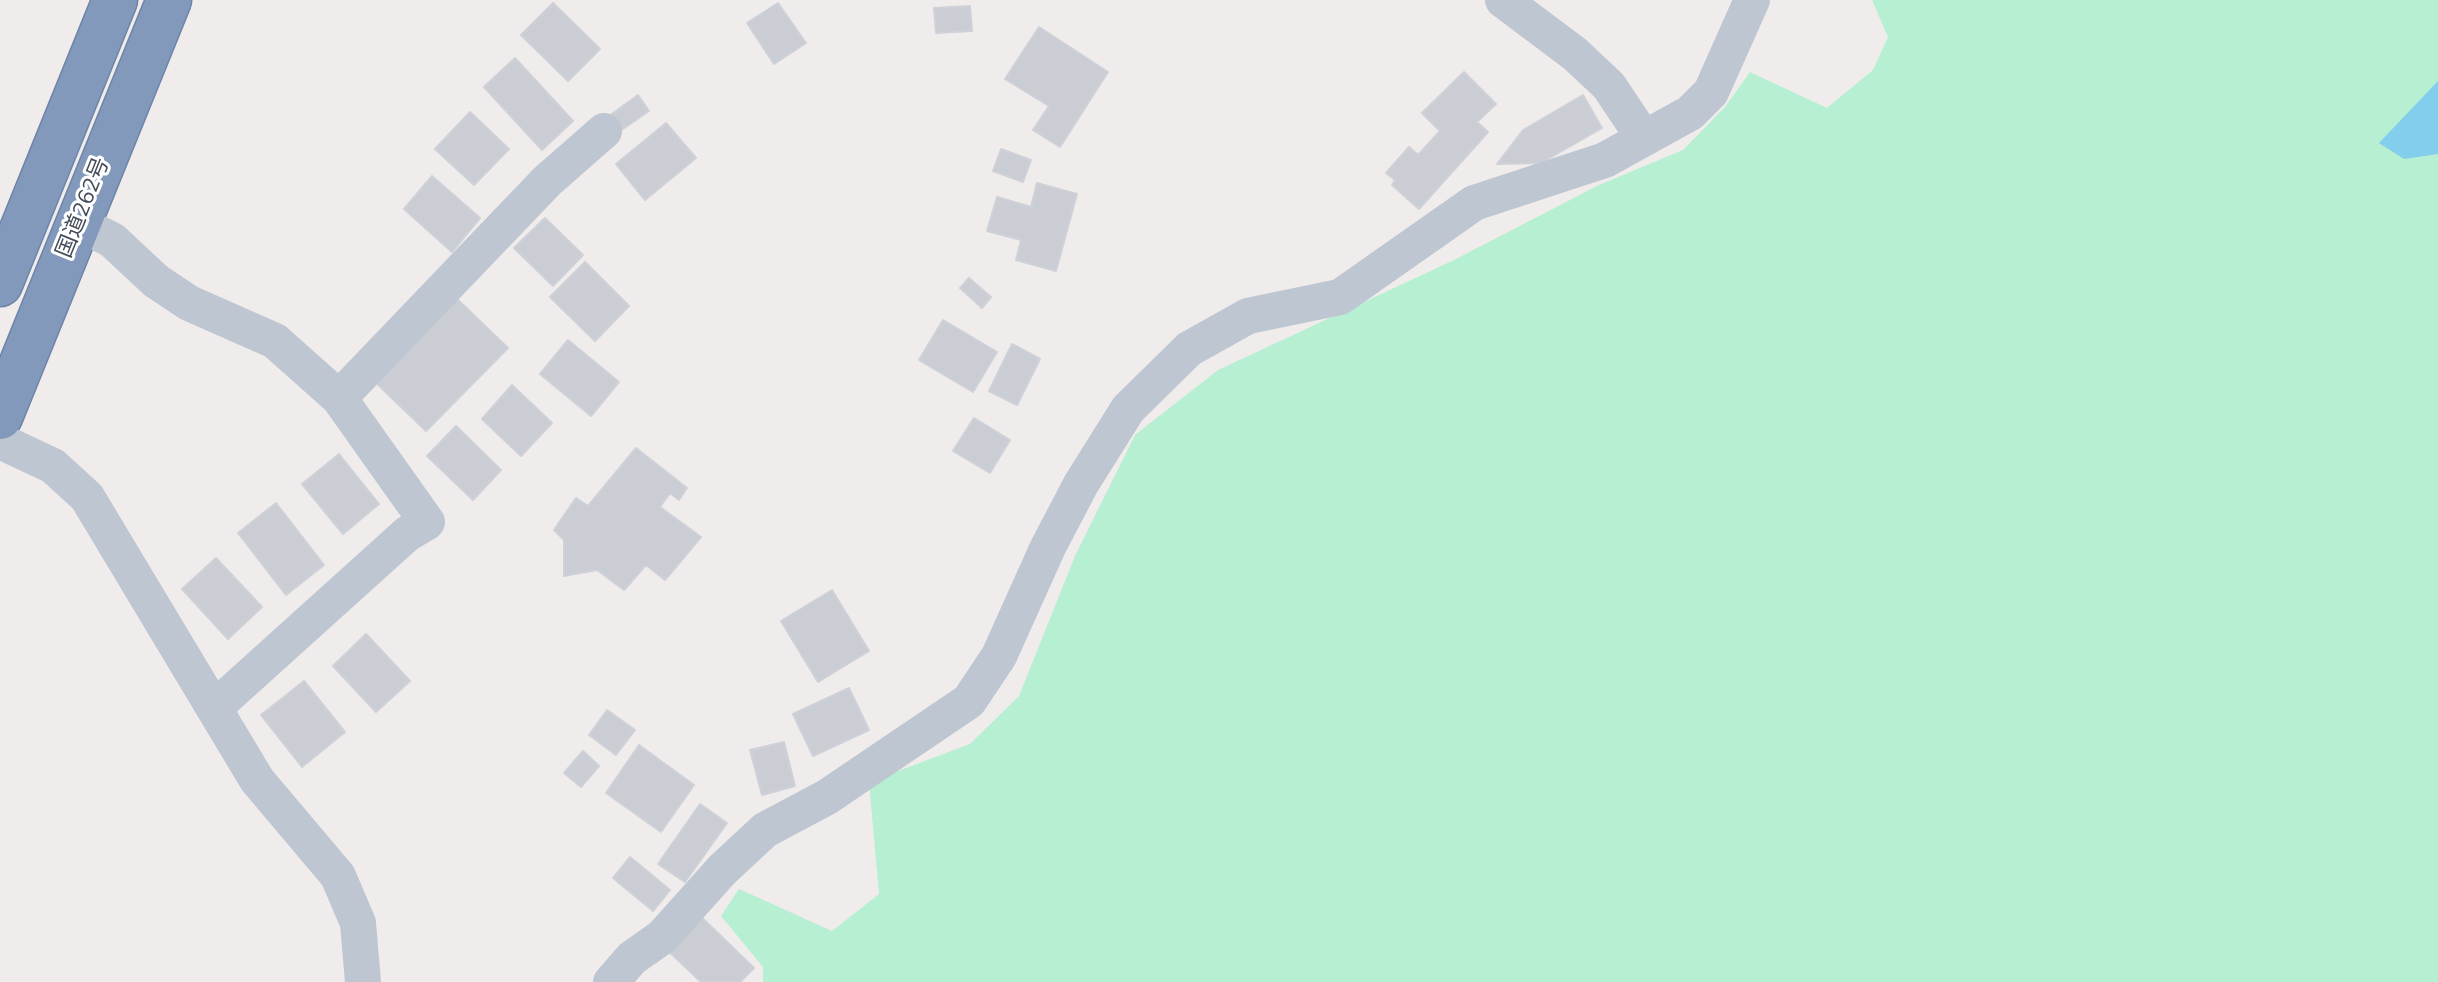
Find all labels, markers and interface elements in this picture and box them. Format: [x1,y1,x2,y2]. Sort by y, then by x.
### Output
street label: 国道262号 [52,154,116,262]

